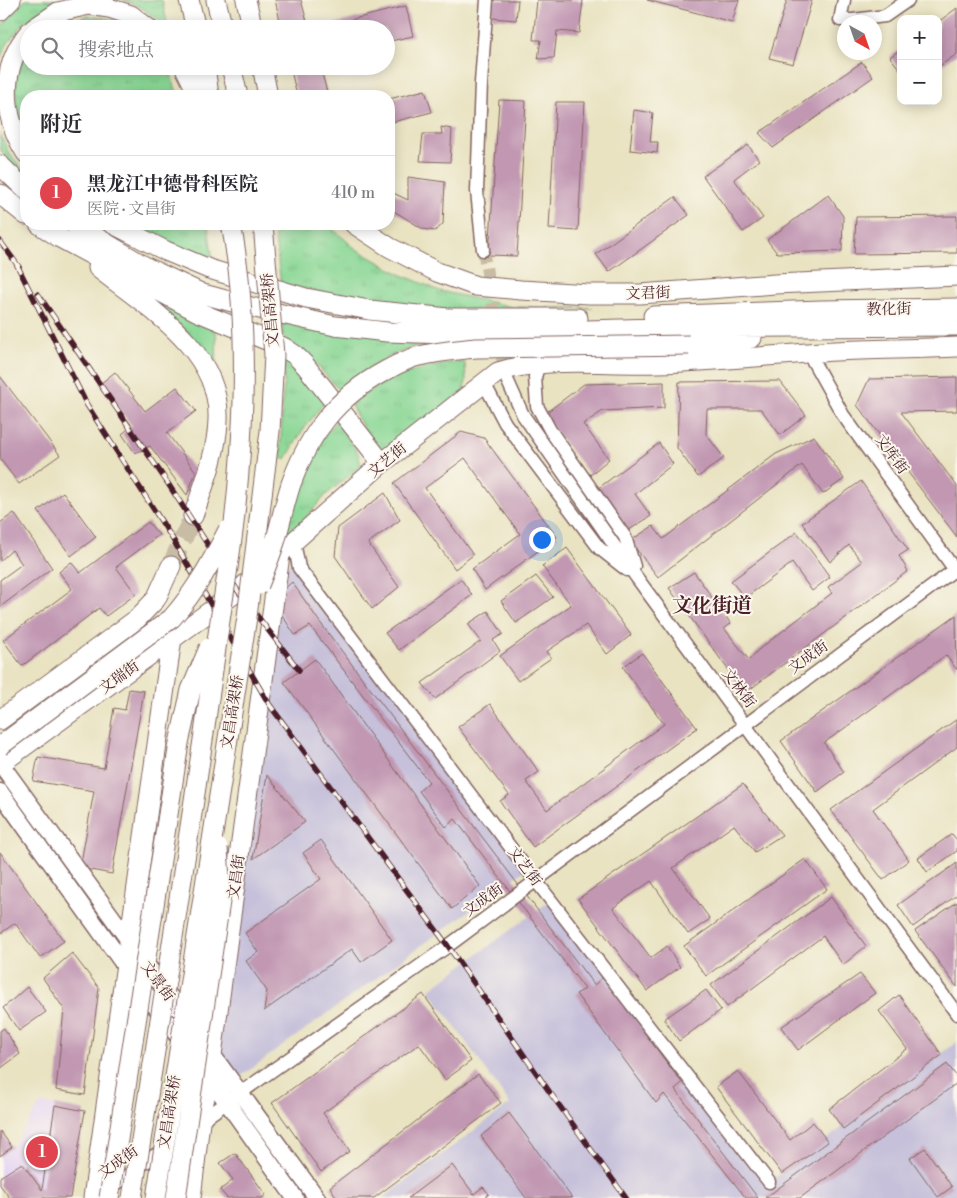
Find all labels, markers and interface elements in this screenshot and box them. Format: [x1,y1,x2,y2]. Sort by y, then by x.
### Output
north arrow [837,15,882,60]
map controls [897,15,942,105]
button: + [897,15,942,60]
search box [20,20,395,75]
icon: search [38,34,66,62]
text: 搜索地点 [78,38,154,62]
button: − [897,60,942,105]
text: 附近 [40,112,82,138]
text: 黑龙江中德骨科医院 [87,172,258,196]
text: 1 [52,183,60,203]
text: 410 m [331,183,375,203]
text: 医院 · 文昌街 [87,199,176,219]
street label: 文昌高架桥 [258,272,283,348]
street label: 文君街 [625,283,671,304]
street label: 教化街 [866,300,912,319]
street label: 文库街 [871,431,913,478]
street label: 文艺街 [364,439,411,482]
your location [529,527,555,553]
district label: 文化街道 [672,594,752,619]
street label: 文成街 [785,636,832,678]
street label: 文瑞街 [96,656,143,698]
street label: 文林街 [717,665,760,712]
street label: 文昌高架桥 [217,674,248,751]
street label: 文艺街 [503,843,546,890]
street label: 文昌街 [224,853,249,901]
street label: 文成街 [460,879,507,921]
street label: 文景街 [137,958,179,1005]
street label: 文昌高架桥 [154,1074,185,1151]
pin: 1 [26,1133,58,1171]
street label: 文成街 [95,1141,142,1183]

